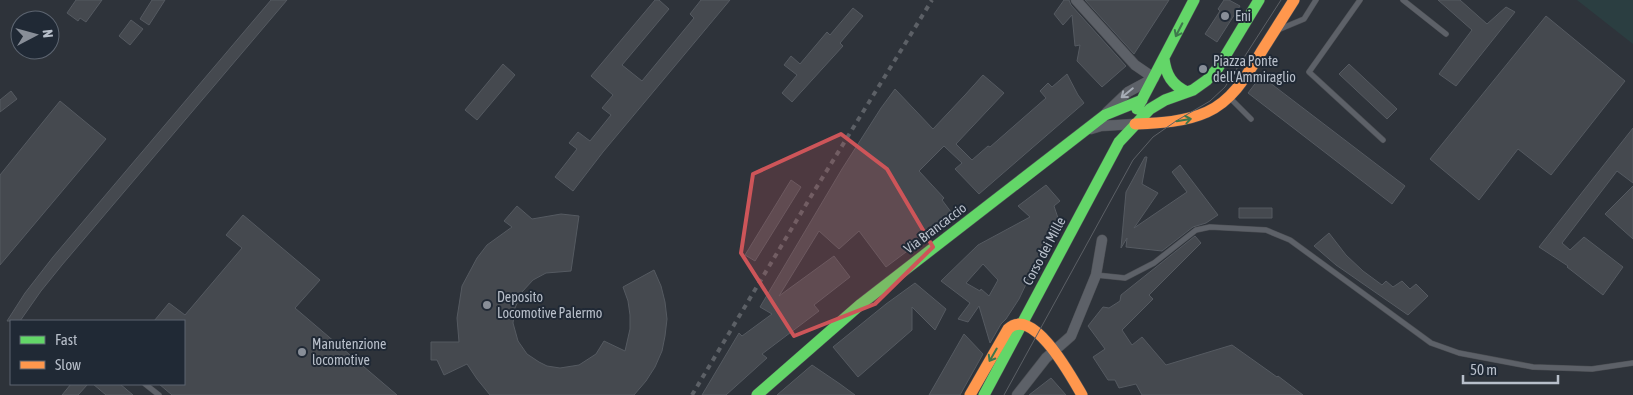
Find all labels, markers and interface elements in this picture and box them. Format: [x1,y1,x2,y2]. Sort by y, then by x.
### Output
place label: Eni [1235,8,1251,24]
north arrow [10,10,60,60]
marker: Eni [1219,10,1231,22]
one-way arrow [1174,22,1184,37]
text: N [40,29,56,39]
place label: Piazza Ponte dell'Ammiraglio [1213,53,1296,85]
marker: Piazza Ponte dell'Ammiraglio [1197,63,1209,75]
one-way arrow [1121,88,1134,99]
one-way arrow [1175,114,1191,124]
street label: Via Brancaccio [901,199,969,257]
street label: Corso dei Mille [1019,214,1069,288]
place label: Deposito Locomotive Palermo [497,289,602,321]
marker: Deposito Locomotive Palermo [481,299,493,311]
legend [10,320,185,385]
text: Fast [55,331,77,348]
place label: Manutenzione locomotive [312,336,386,368]
marker: Manutenzione locomotive [296,346,308,358]
one-way arrow [988,347,998,362]
scale bar [1463,352,1558,384]
text: Slow [55,356,81,373]
text: 50 m [1470,361,1497,378]

